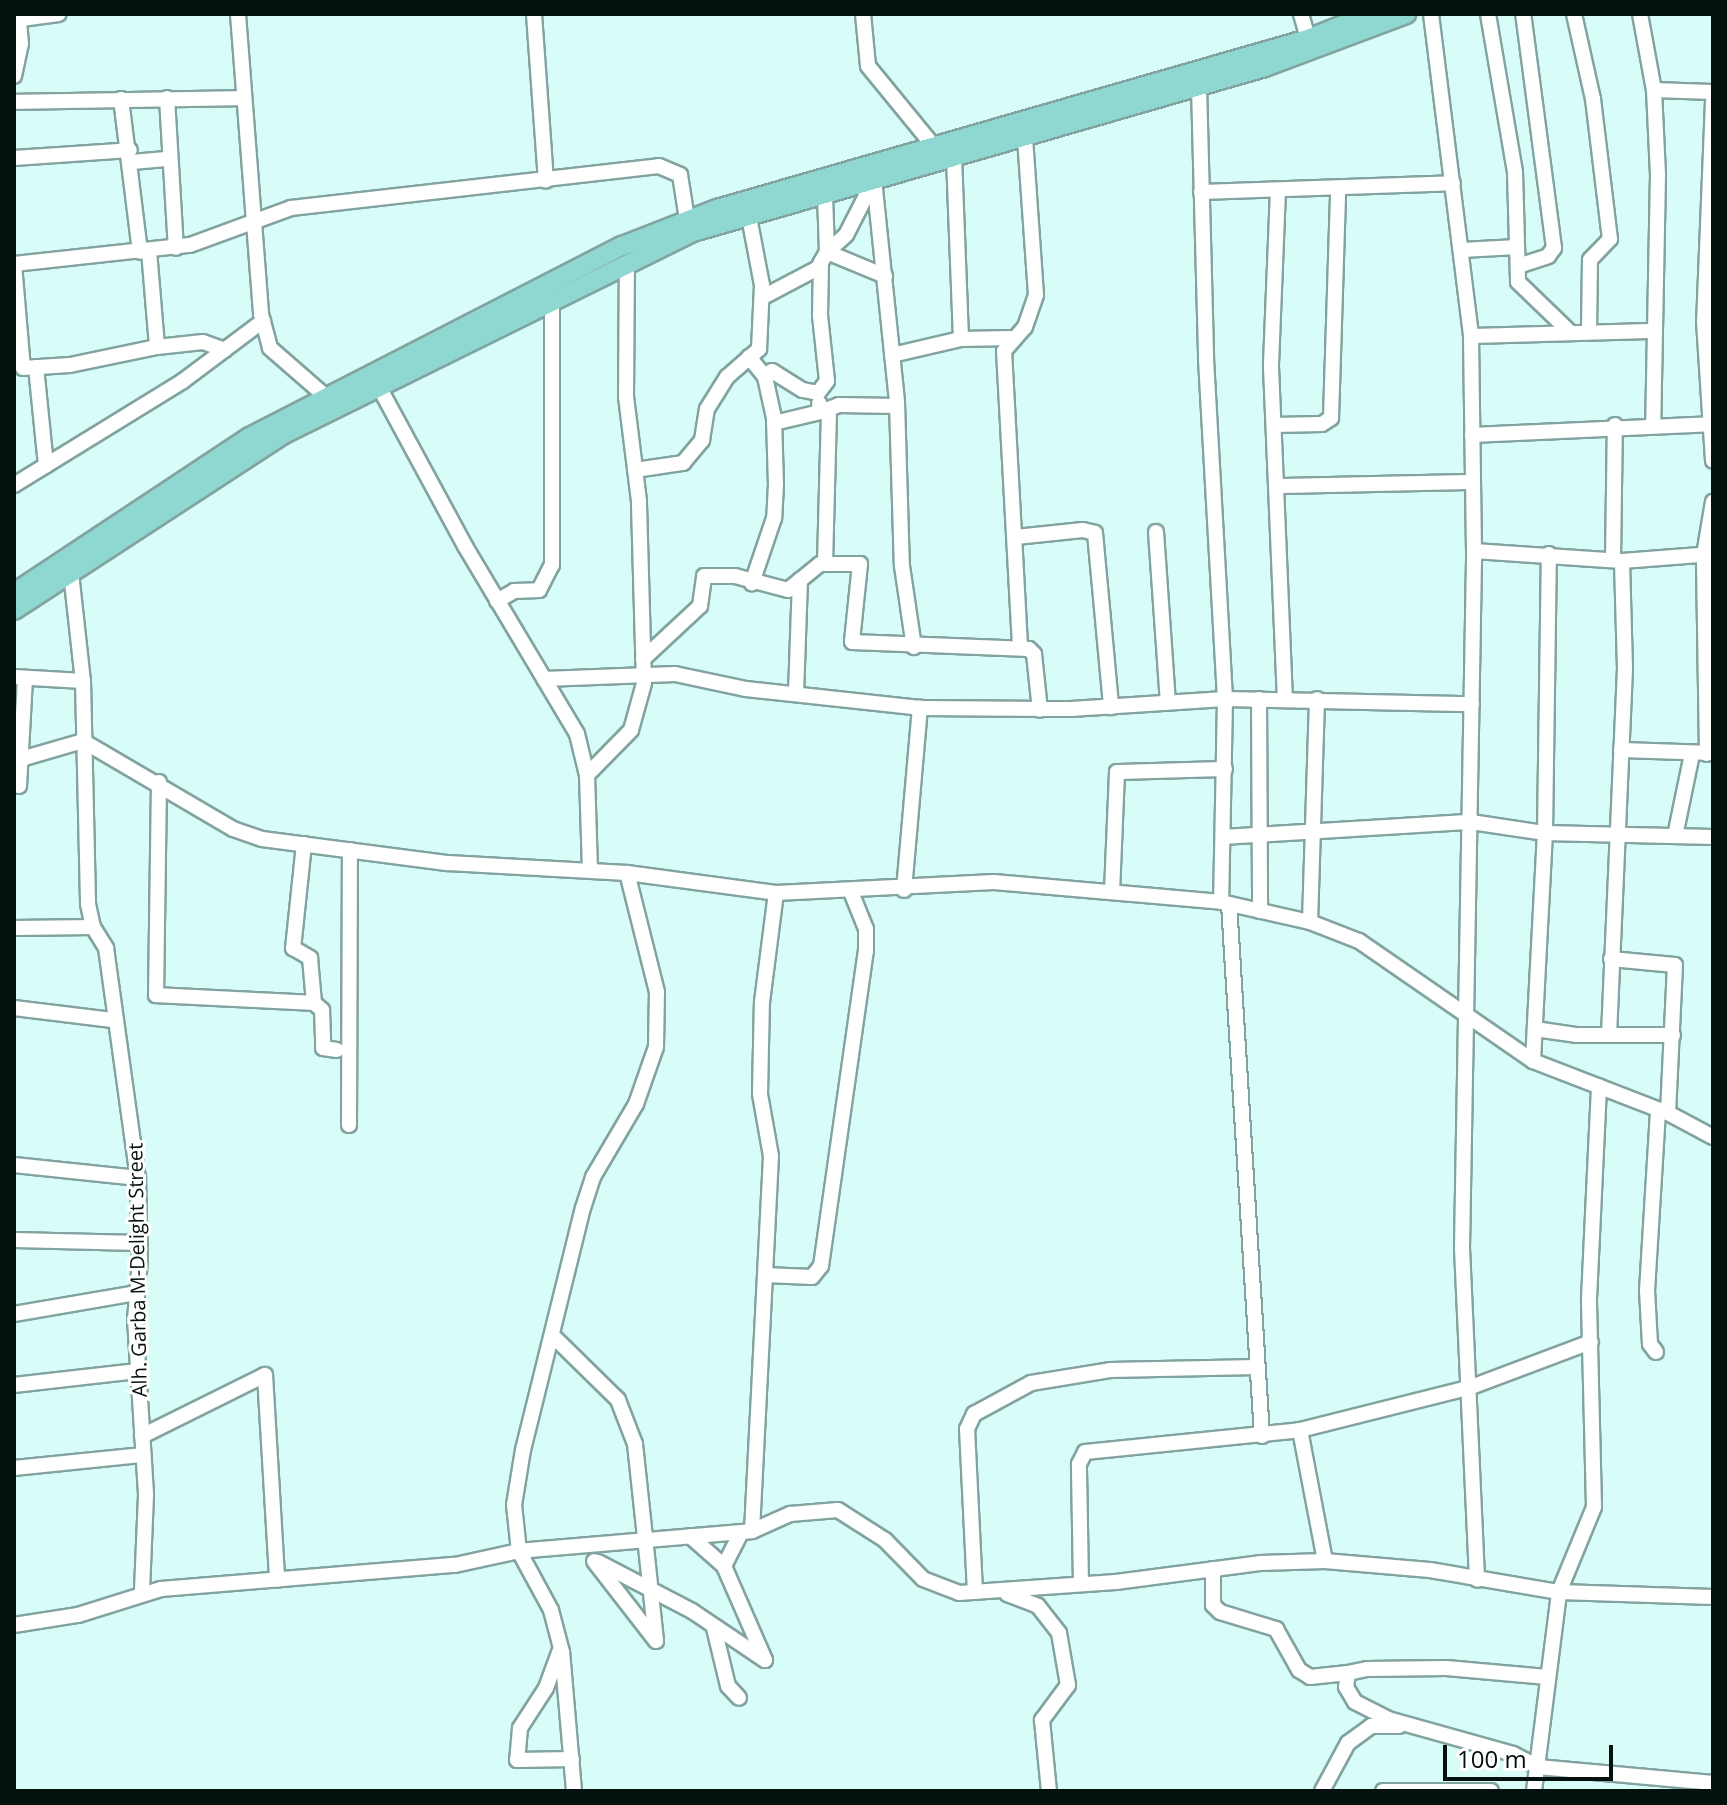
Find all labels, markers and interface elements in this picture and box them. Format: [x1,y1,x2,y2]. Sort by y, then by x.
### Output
street label: Alh. Garba M-Delight Street [123,1143,151,1397]
scale bar [1447,1729,1617,1779]
text: 100 m [1457,1742,1527,1775]

